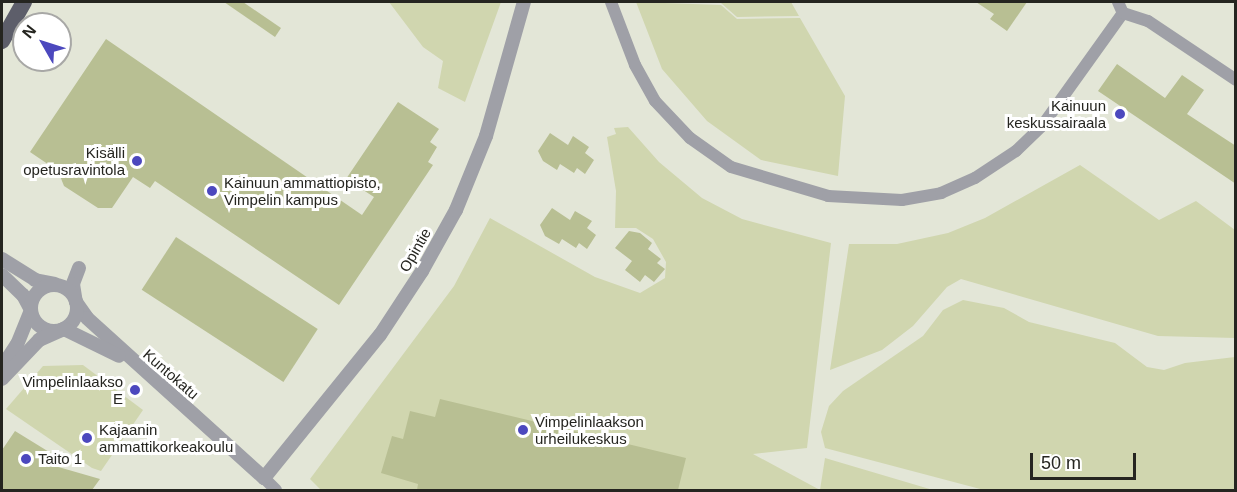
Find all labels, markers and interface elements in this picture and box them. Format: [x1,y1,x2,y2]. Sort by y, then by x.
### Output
north arrow [12,12,72,72]
text: N [19,22,39,41]
place label: Kainuun keskussairaala [1007,96,1106,131]
marker: Kainuun keskussairaala [1111,105,1129,123]
place label: Kisälli opetusravintola [23,143,125,178]
marker: Kisälli opetusravintola [130,154,144,168]
place label: Kainuun ammattiopisto, Vimpelin kampus [224,173,381,208]
marker: Kainuun ammattiopisto, Vimpelin kampus [205,184,219,198]
street label: Opintie [395,225,435,275]
street label: Kuntokatu [140,345,202,403]
place label: Vimpelinlaakso E [22,372,123,407]
marker: Vimpelinlaakso E [128,383,142,397]
place label: Vimpelinlaakson urheilukeskus [535,412,644,447]
place label: Kajaanin ammattikorkeakoulu [99,420,233,455]
marker: Vimpelinlaakson urheilukeskus [516,423,530,437]
marker: Kajaanin ammattikorkeakoulu [80,431,94,445]
scale bar [1033,441,1140,479]
place label: Taito 1 [38,450,82,468]
marker: Taito 1 [19,452,33,466]
text: 50 m [1041,453,1081,473]

